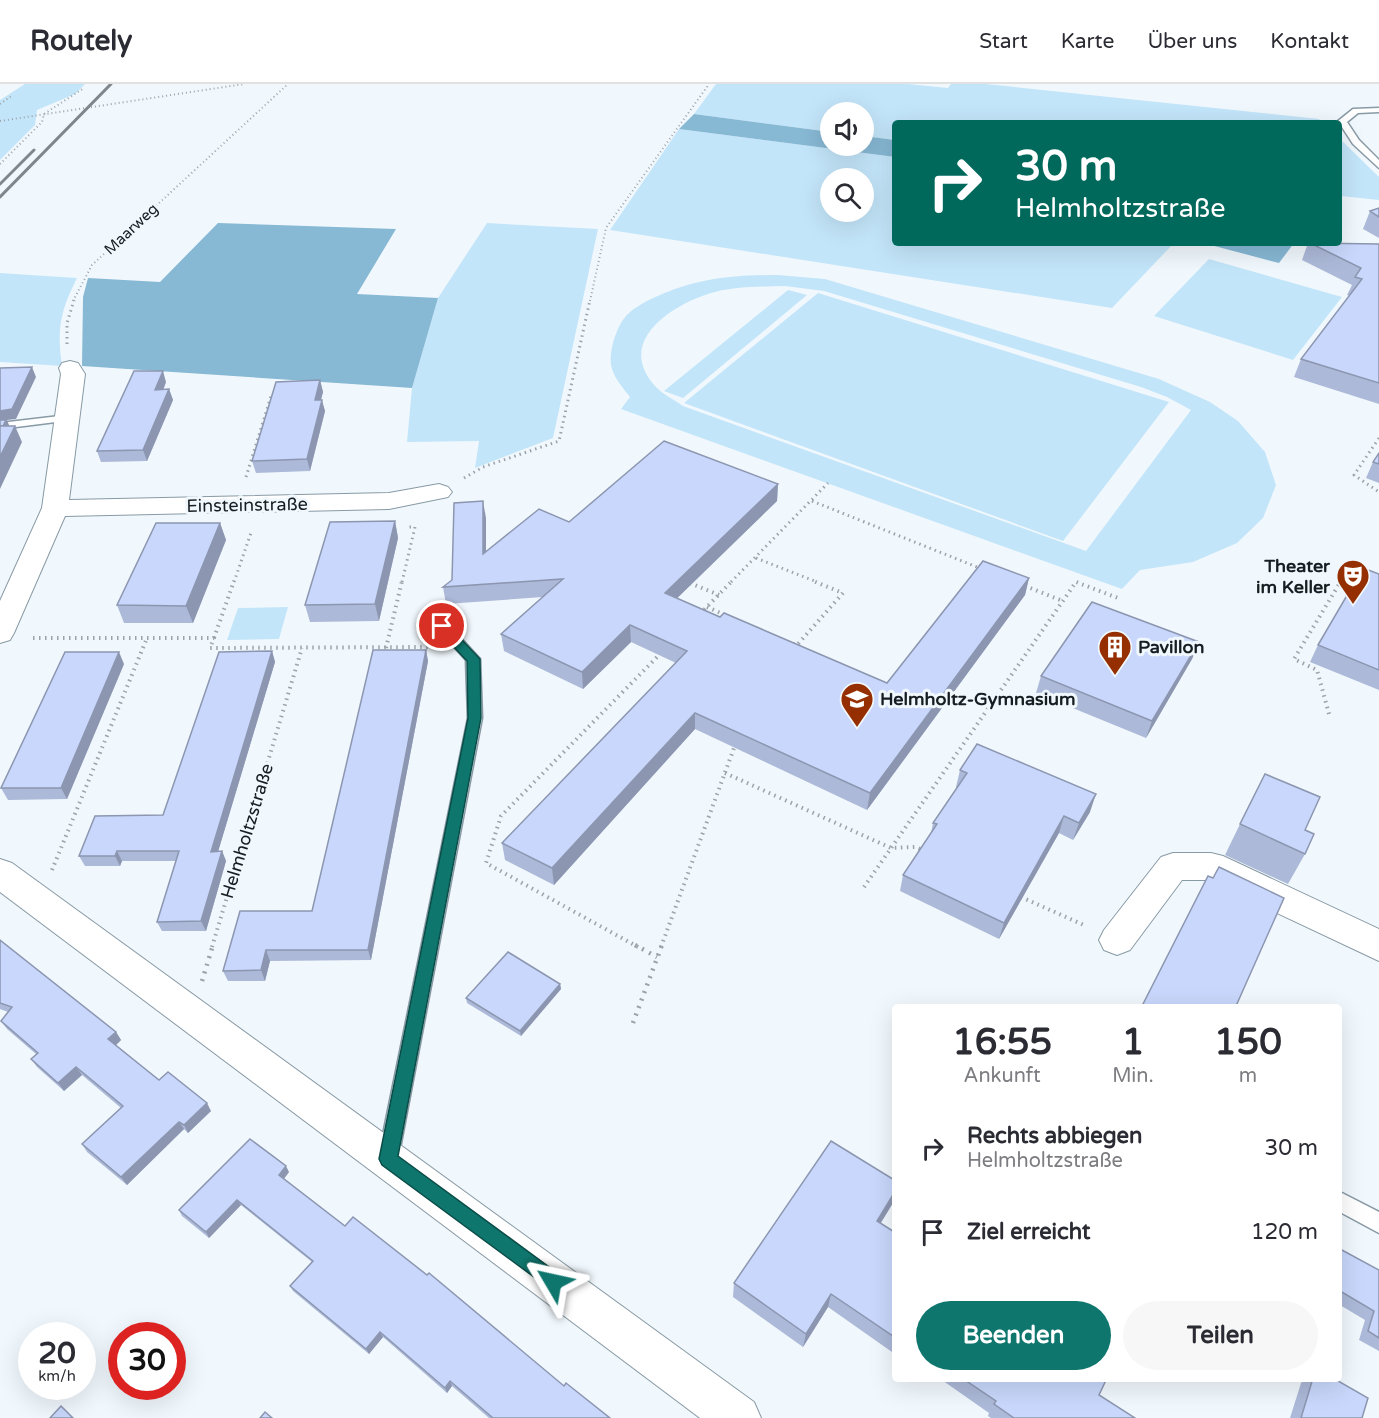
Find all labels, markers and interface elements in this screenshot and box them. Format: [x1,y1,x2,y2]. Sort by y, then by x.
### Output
text: Routely [30,24,132,58]
text: Start [979,29,1028,54]
text: Karte [1061,29,1114,54]
text: Über uns [1147,29,1237,54]
text: Kontakt [1270,29,1349,54]
map controls [820,102,874,222]
button: sound [820,102,874,156]
text: 30 m [1015,141,1117,192]
icon: right [916,144,994,222]
button: search [820,168,874,222]
text: Helmholtzstraße [1015,192,1226,225]
street label: Maarweg [100,200,162,258]
street label: Einsteinstraße [186,493,308,517]
place label: Theater im Keller [1256,555,1331,598]
theatre icon: Theater im Keller [1335,558,1371,605]
pin [416,600,467,651]
icon: arrive [425,609,458,642]
building icon: Pavillon [1097,629,1133,676]
place label: Pavillon [1138,636,1204,658]
school or university icon: Helmholtz-Gymnasium [839,681,875,728]
place label: Helmholtz-Gymnasium [880,688,1076,710]
street label: Helmholtzstraße [216,761,278,901]
text: 16:55 [952,1021,1052,1064]
text: 1 [1122,1021,1144,1064]
text: 150 [1214,1021,1282,1064]
text: Ankunft [964,1064,1041,1088]
text: Min. [1112,1064,1154,1088]
text: m [1239,1064,1257,1088]
text: Rechts abbiegen [967,1123,1142,1149]
icon: right [916,1132,949,1165]
text: 30 m [1264,1135,1318,1161]
text: Helmholtzstraße [967,1149,1123,1173]
icon: arrive [916,1216,949,1249]
text: Ziel erreicht [967,1219,1090,1245]
text: 120 m [1251,1219,1318,1245]
position arrow [521,1250,585,1314]
button: Beenden [916,1301,1111,1370]
button: Teilen [1123,1301,1318,1370]
speed limit sign: 30 [108,1322,186,1400]
text: 20 [38,1335,76,1372]
text: km/h [38,1367,76,1385]

